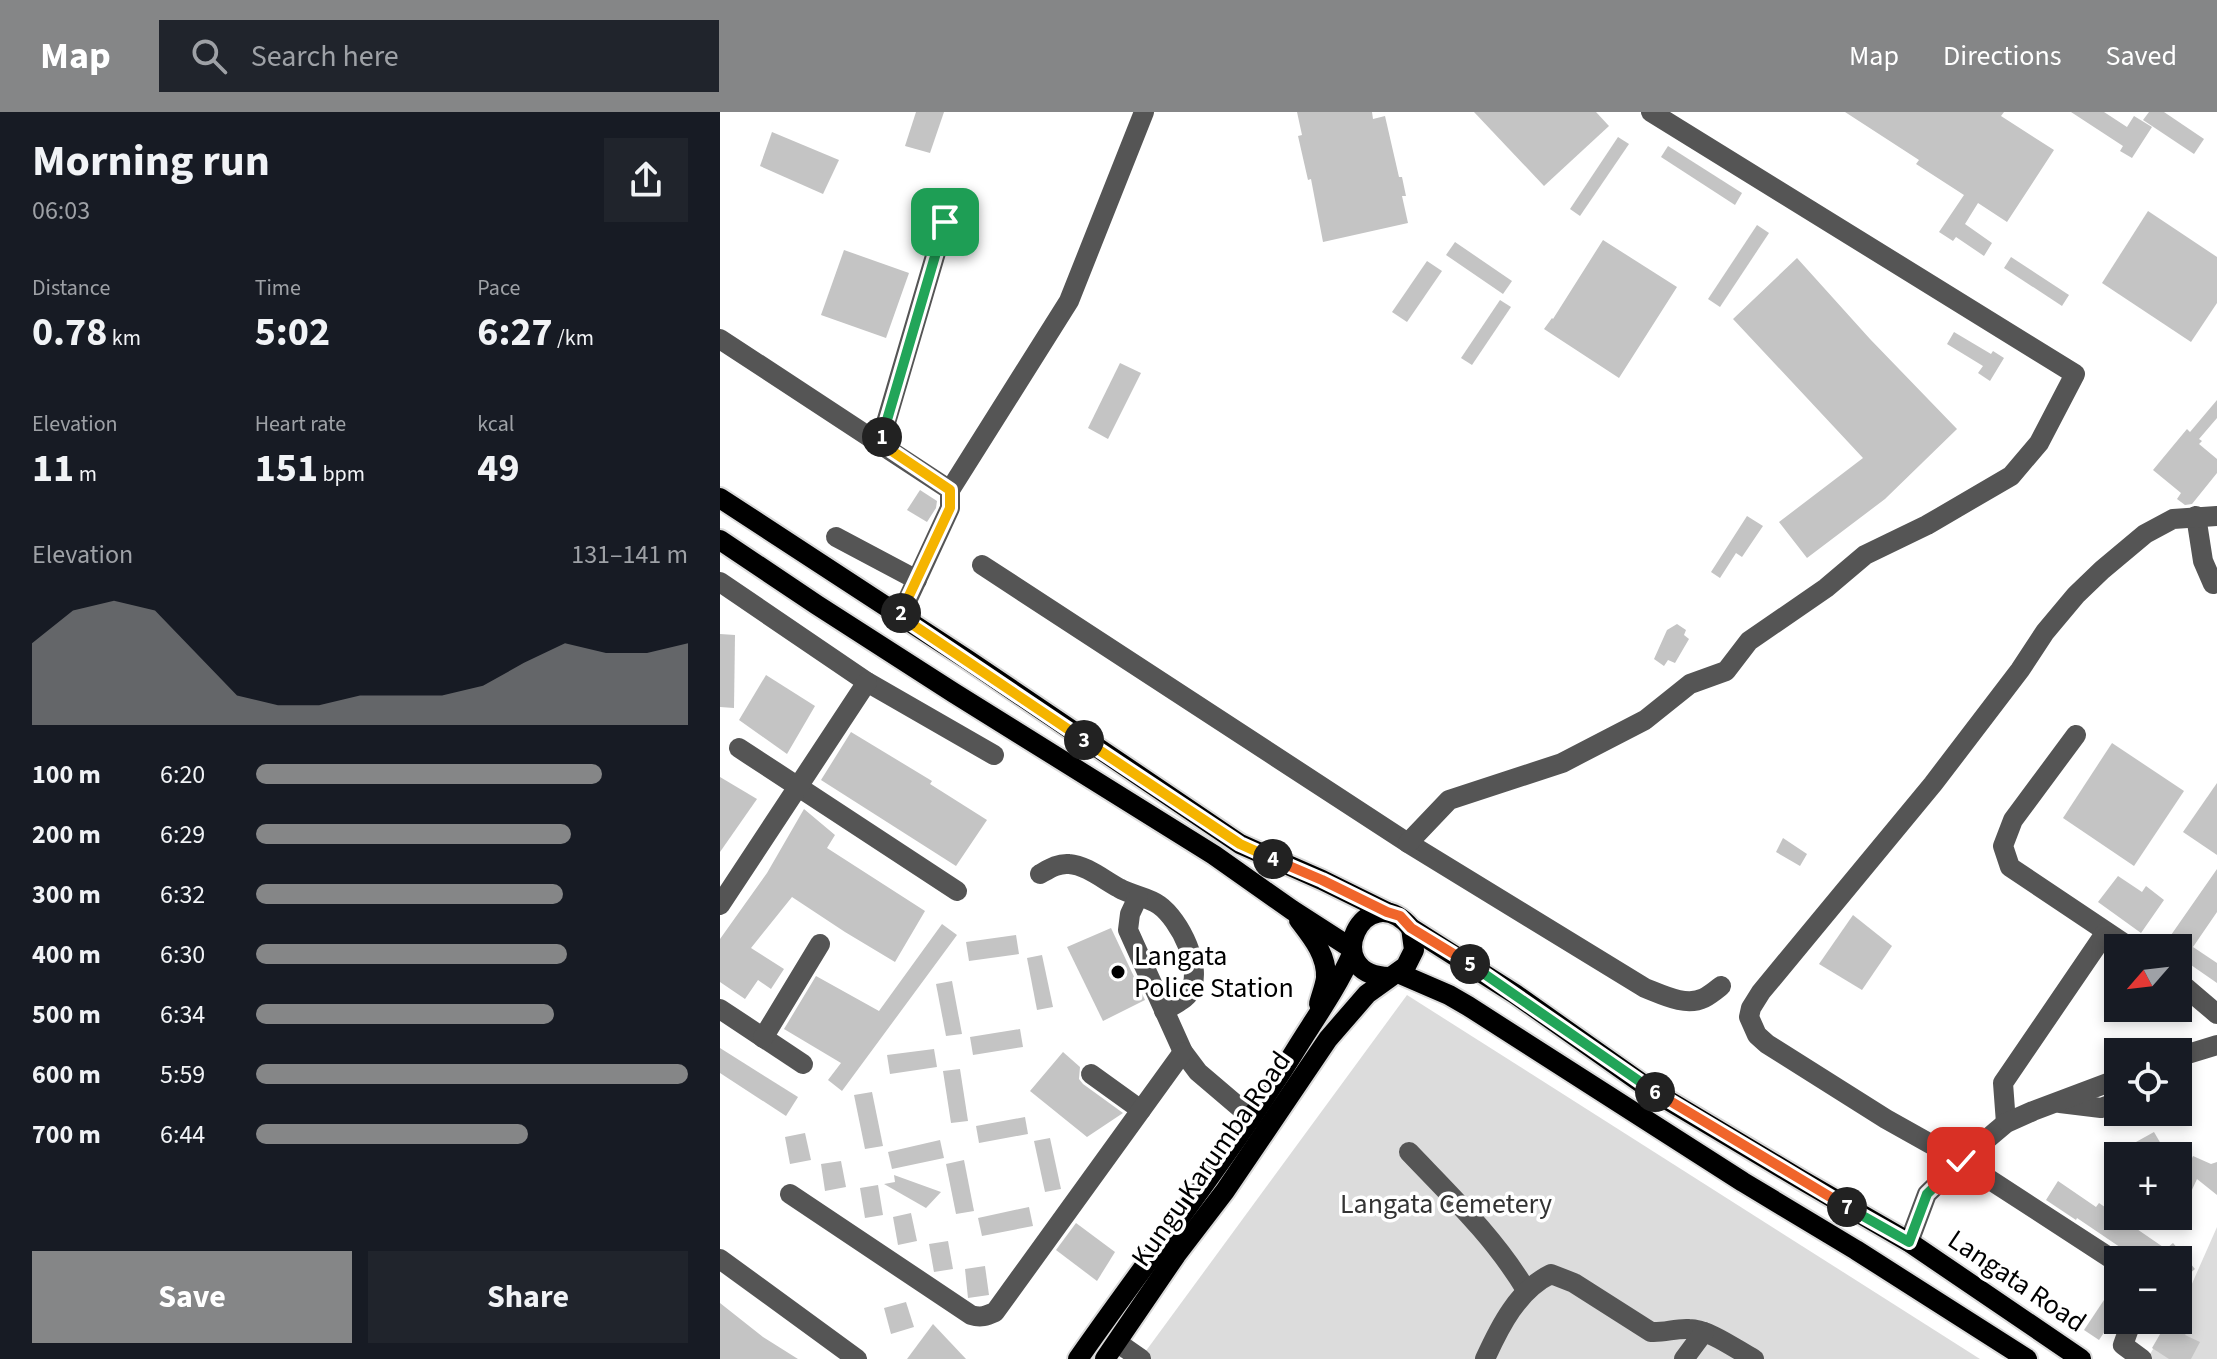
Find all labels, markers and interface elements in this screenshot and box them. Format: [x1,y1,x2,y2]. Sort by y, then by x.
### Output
search box [159,20,719,92]
text: Map [40,29,111,83]
icon: search [187,34,231,78]
text: Search here [251,35,399,78]
text: Map [1849,36,1899,76]
text: Directions [1943,36,2062,76]
text: Saved [2106,36,2177,76]
text: Morning run [32,130,270,193]
button: share [604,138,688,222]
pin [911,188,979,256]
text: 06:03 [32,192,90,229]
icon: arrive [923,200,967,244]
text: Distance [32,272,110,304]
text: Time [255,272,301,304]
text: Pace [477,272,520,304]
text: 0.78 [32,304,107,361]
text: 5:02 [255,304,330,361]
text: 6:27 [477,304,553,361]
text: km [107,322,141,354]
text: /km [553,322,594,354]
text: Elevation [32,408,118,440]
text: Heart rate [255,408,346,440]
text: kcal [477,408,514,440]
pin: 1 [862,417,902,457]
text: 1 [876,421,888,453]
text: 11 [32,440,74,497]
text: 151 [255,440,318,497]
text: 49 [477,440,520,497]
text: m [74,458,97,490]
text: bpm [318,458,365,490]
text: Elevation [32,536,133,573]
text: 131–141 m [571,536,688,573]
pin: 2 [881,593,921,633]
text: 2 [895,597,907,629]
pin: 3 [1064,720,1104,760]
text: 3 [1078,724,1090,756]
text: 100 m [32,756,101,793]
text: 6:20 [160,756,205,793]
text: 200 m [32,816,101,853]
text: 6:29 [160,816,205,853]
pin: 4 [1253,839,1293,879]
text: 4 [1267,843,1279,875]
text: 300 m [32,876,101,913]
text: 6:32 [160,876,205,913]
north arrow [2104,934,2192,1022]
map controls [2104,934,2192,1334]
text: 400 m [32,936,101,973]
text: 6:30 [160,936,205,973]
place label: Langata Police Station [1134,936,1294,1008]
pin: 5 [1450,944,1490,984]
text: 5 [1464,948,1476,980]
marker: Langata Police Station [1109,963,1127,981]
text: 500 m [32,996,101,1033]
text: 6:34 [160,996,205,1033]
button: locate [2104,1038,2192,1126]
street label: Kungu Karumba Road [1122,1043,1300,1275]
text: 600 m [32,1056,101,1093]
text: 5:59 [160,1056,205,1093]
pin: 6 [1635,1072,1675,1112]
text: 6 [1649,1076,1661,1108]
text: 700 m [32,1116,101,1153]
text: 6:44 [160,1116,205,1153]
pin [1927,1127,1995,1195]
icon: check [1939,1139,1983,1183]
button: + [2104,1142,2192,1230]
park label: Langata Cemetery [1340,1184,1552,1224]
pin: 7 [1827,1187,1867,1227]
text: 7 [1841,1191,1853,1223]
street label: Langata Road [1940,1220,2094,1342]
button: − [2104,1246,2192,1334]
button: Save [32,1251,352,1343]
button: Share [368,1251,688,1343]

